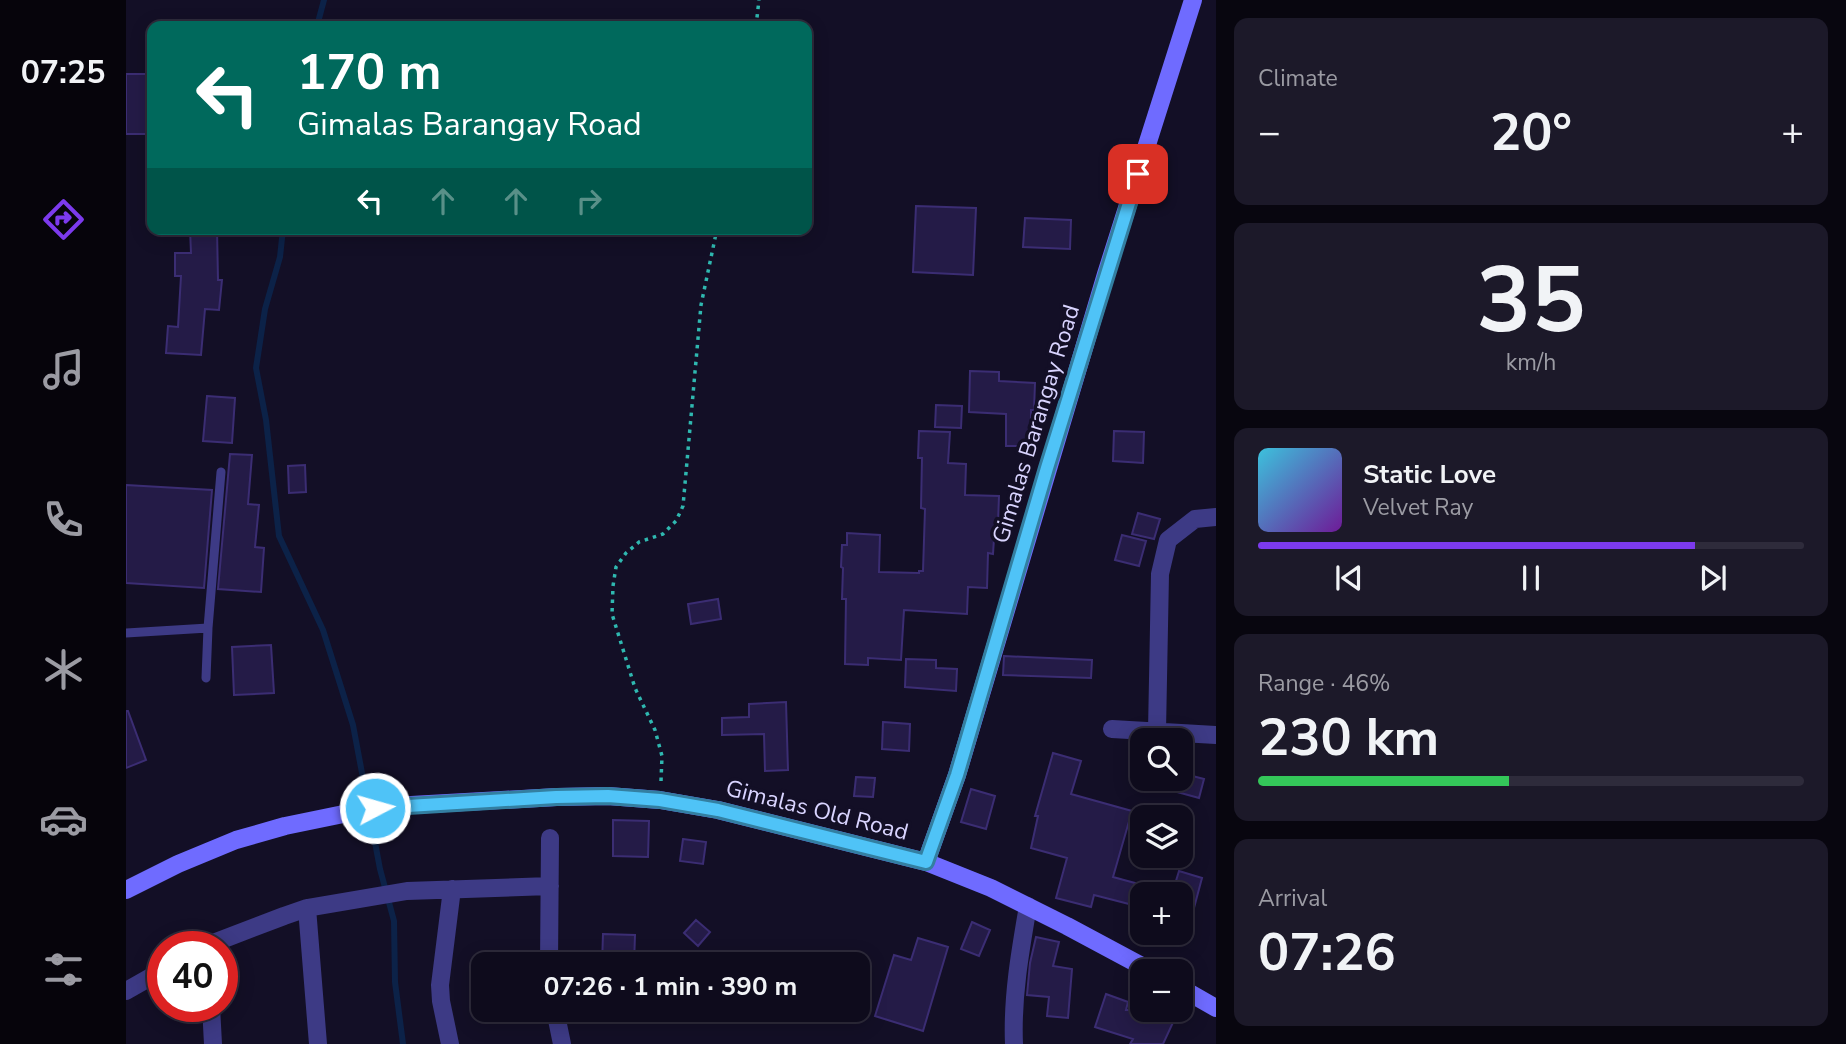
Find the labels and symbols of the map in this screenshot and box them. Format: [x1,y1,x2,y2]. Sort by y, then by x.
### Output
pin [1108,144,1168,204]
street label: Gimalas Barangay Road [985,301,1087,547]
position arrow [338,771,412,845]
street label: Gimalas Old Road [722,772,912,848]
speed limit sign: 40 [147,931,238,1022]

